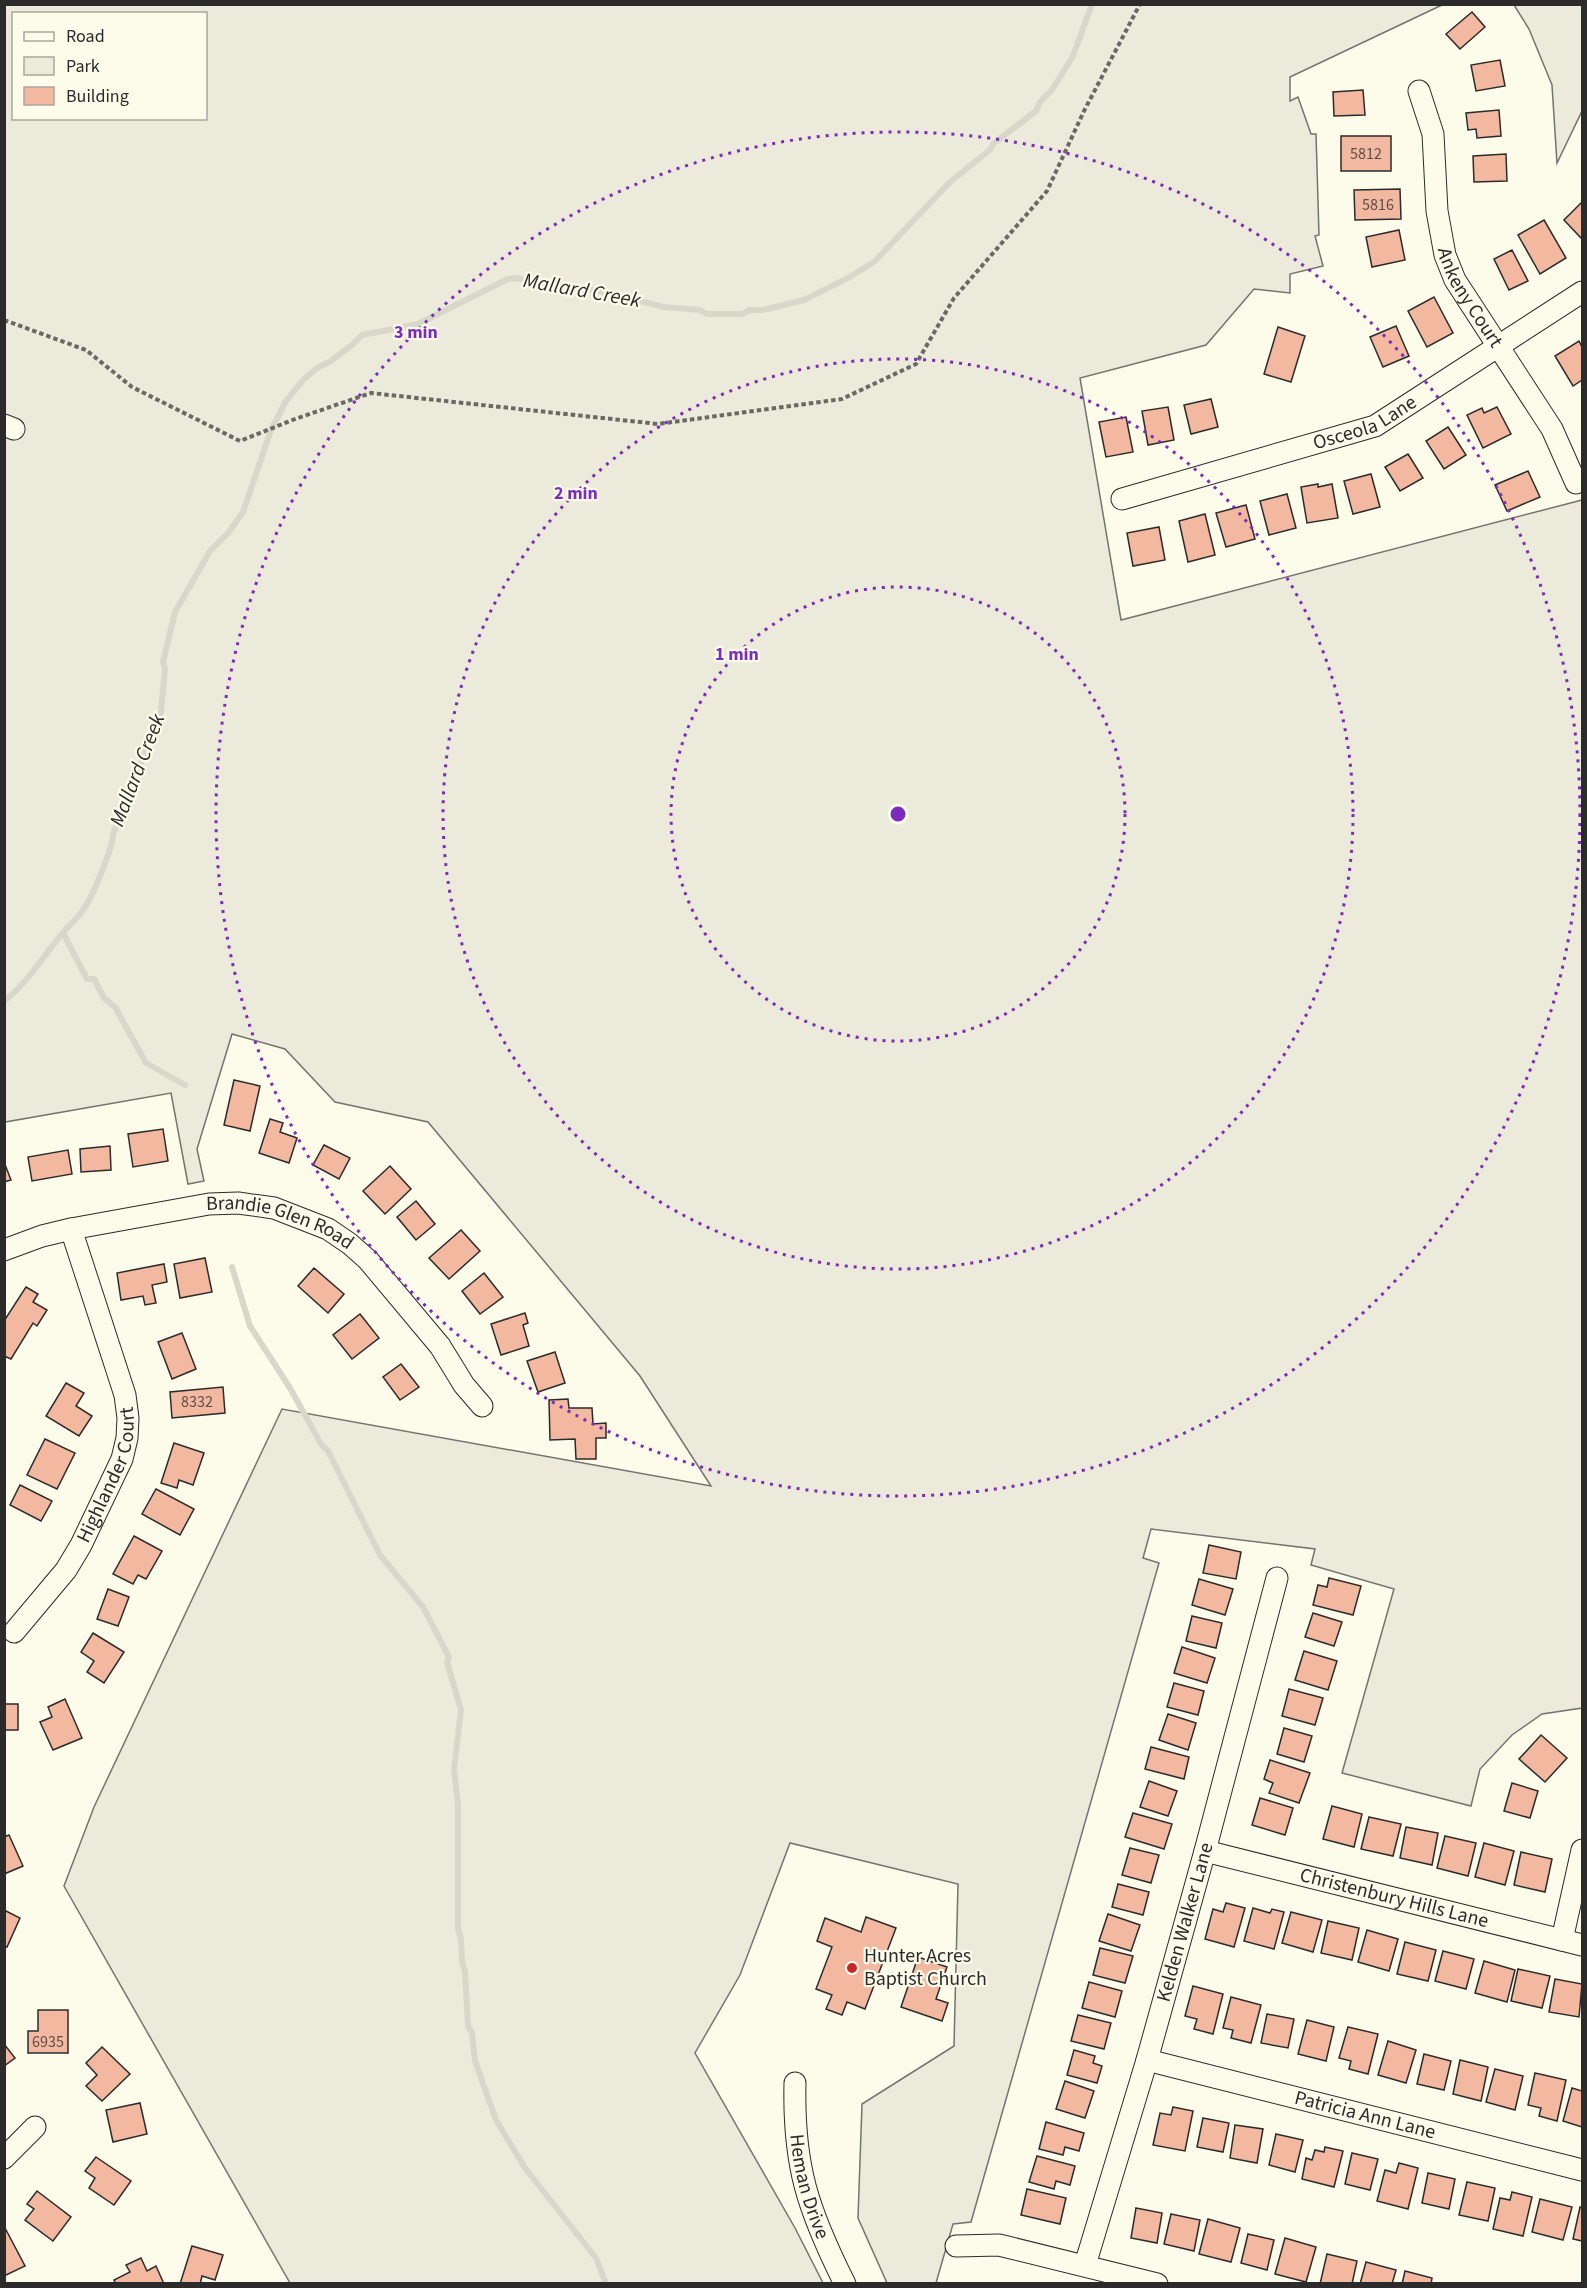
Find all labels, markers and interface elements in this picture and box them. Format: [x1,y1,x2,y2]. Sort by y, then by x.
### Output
legend [12,12,207,120]
text: Road [66,24,105,49]
text: Park [66,54,100,79]
text: Building [66,84,129,109]
house number: 5812 [1350,143,1382,165]
house number: 5816 [1362,194,1394,216]
street label: Ankeny Court [1430,245,1510,353]
water label: Mallard Creek [521,265,644,315]
text: 3 min [394,320,438,345]
street label: Osceola Lane [1310,389,1422,457]
text: 2 min [554,481,598,506]
text: 1 min [715,642,759,667]
water label: Mallard Creek [102,708,173,831]
centre of rings [888,804,908,824]
street label: Brandie Glen Road [206,1189,359,1257]
house number: 8332 [181,1391,213,1413]
street label: Highlander Court [70,1405,142,1547]
street label: Kelden Walker Lane [1150,1840,1221,2005]
street label: Christenbury Hills Lane [1297,1861,1492,1935]
place label: Hunter Acres Baptist Church [864,1942,987,1993]
marker: Hunter Acres Baptist Church [845,1961,859,1975]
house number: 6935 [32,2031,64,2053]
street label: Patricia Ann Lane [1292,2084,1439,2146]
street label: Heman Drive [782,2133,836,2243]

